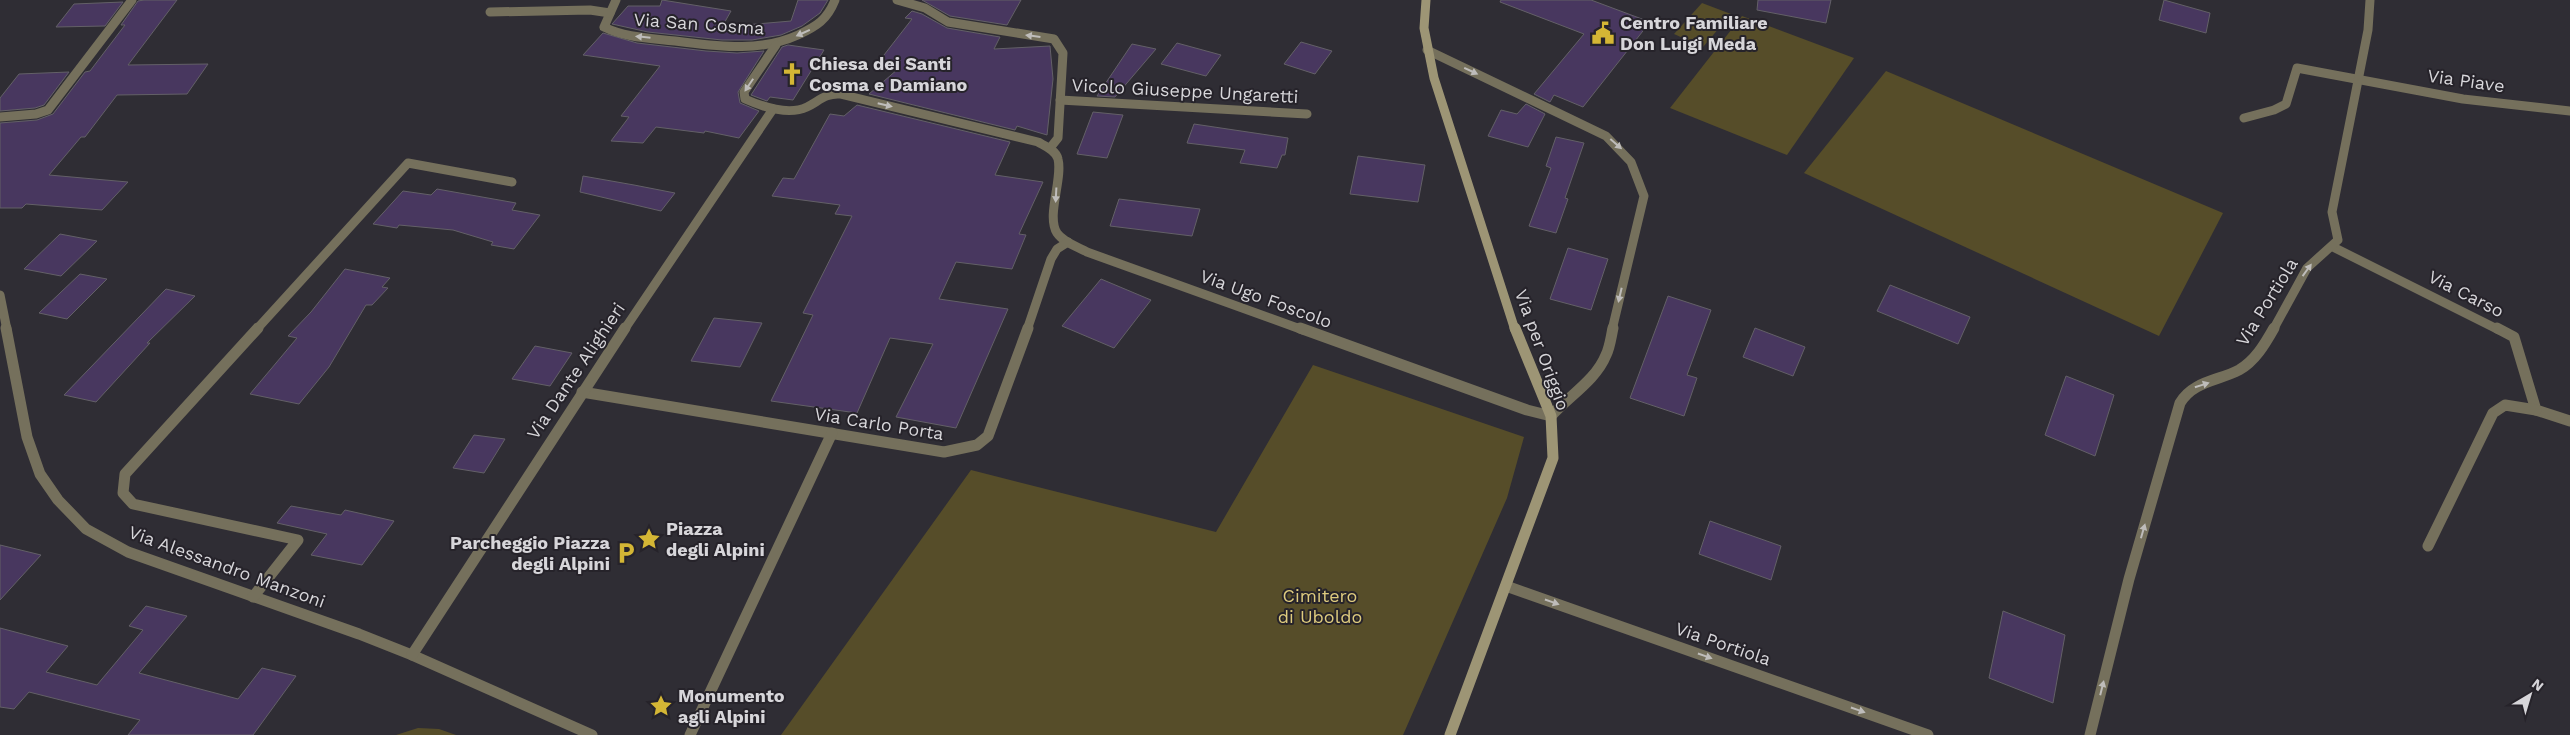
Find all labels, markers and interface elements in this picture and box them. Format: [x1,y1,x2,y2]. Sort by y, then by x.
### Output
street label: Via San Cosma [633,8,765,39]
place label: Centro Familiare Don Luigi Meda [1620,12,1768,54]
public building icon: Centro Familiare Don Luigi Meda [1590,20,1616,46]
one-way arrow [796,29,810,37]
one-way arrow [1024,32,1040,40]
one-way arrow [635,33,651,41]
place label: Chiesa dei Santi Cosma e Damiano [809,53,968,95]
church icon: Chiesa dei Santi Cosma e Damiano [779,61,805,87]
street label: Via Piave [2426,65,2506,96]
one-way arrow [1464,66,1479,75]
street label: Vicolo Giuseppe Ungaretti [1071,74,1299,107]
one-way arrow [744,78,754,92]
one-way arrow [877,101,893,109]
one-way arrow [1609,139,1622,150]
one-way arrow [1051,187,1059,203]
street label: Via Portiola [2231,254,2302,350]
one-way arrow [2302,263,2312,277]
street label: Via Ugo Foscolo [1197,265,1335,332]
street label: Via Carso [2425,266,2508,322]
street label: Via per Origgio [1511,286,1574,413]
one-way arrow [1616,288,1624,303]
street label: Via Dante Alighieri [522,298,629,443]
one-way arrow [2195,381,2210,389]
street label: Via Carlo Porta [813,403,945,444]
place label: Piazza degli Alpini [666,518,765,560]
street label: Via Alessandro Manzoni [126,521,328,612]
one-way arrow [2140,523,2148,538]
place icon: Piazza degli Alpini [636,526,662,552]
place label: Parcheggio Piazza degli Alpini [450,532,611,574]
parking icon: Parcheggio Piazza degli Alpini [613,540,639,566]
park label: Cimitero di Uboldo [1278,585,1362,627]
one-way arrow [1544,599,1559,606]
street label: Via Portiola [1673,617,1774,670]
one-way arrow [1698,652,1713,660]
north arrow [2505,670,2555,720]
text: N [2529,675,2547,694]
one-way arrow [2098,680,2106,695]
place label: Monumento agli Alpini [678,685,785,727]
place icon: Monumento agli Alpini [648,693,674,719]
one-way arrow [1851,706,1866,714]

